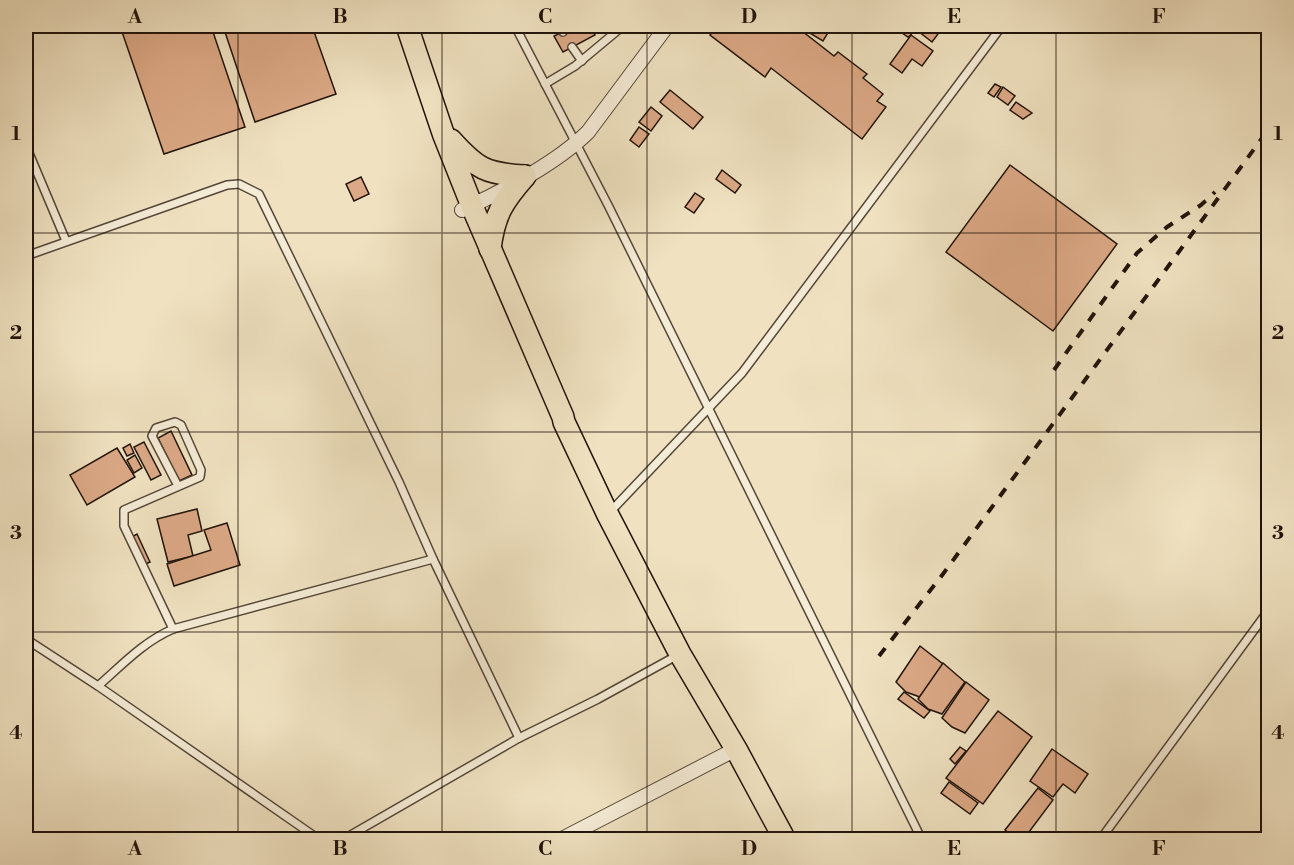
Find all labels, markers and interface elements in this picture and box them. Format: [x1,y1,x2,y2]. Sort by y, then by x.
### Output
text: A [127,5,143,30]
text: B [332,5,348,30]
text: C [538,5,552,30]
text: D [741,5,757,30]
text: E [947,5,961,30]
text: F [1152,5,1166,30]
text: 1 [11,122,21,147]
text: 1 [1273,122,1283,147]
text: 2 [10,321,22,346]
text: 2 [1272,321,1284,346]
text: 3 [10,521,22,546]
text: 3 [1272,521,1284,546]
text: 4 [9,721,23,746]
text: 4 [1271,721,1285,746]
text: A [127,837,143,862]
text: B [332,837,348,862]
text: C [538,837,552,862]
text: D [741,837,757,862]
text: E [947,837,961,862]
text: F [1152,837,1166,862]

